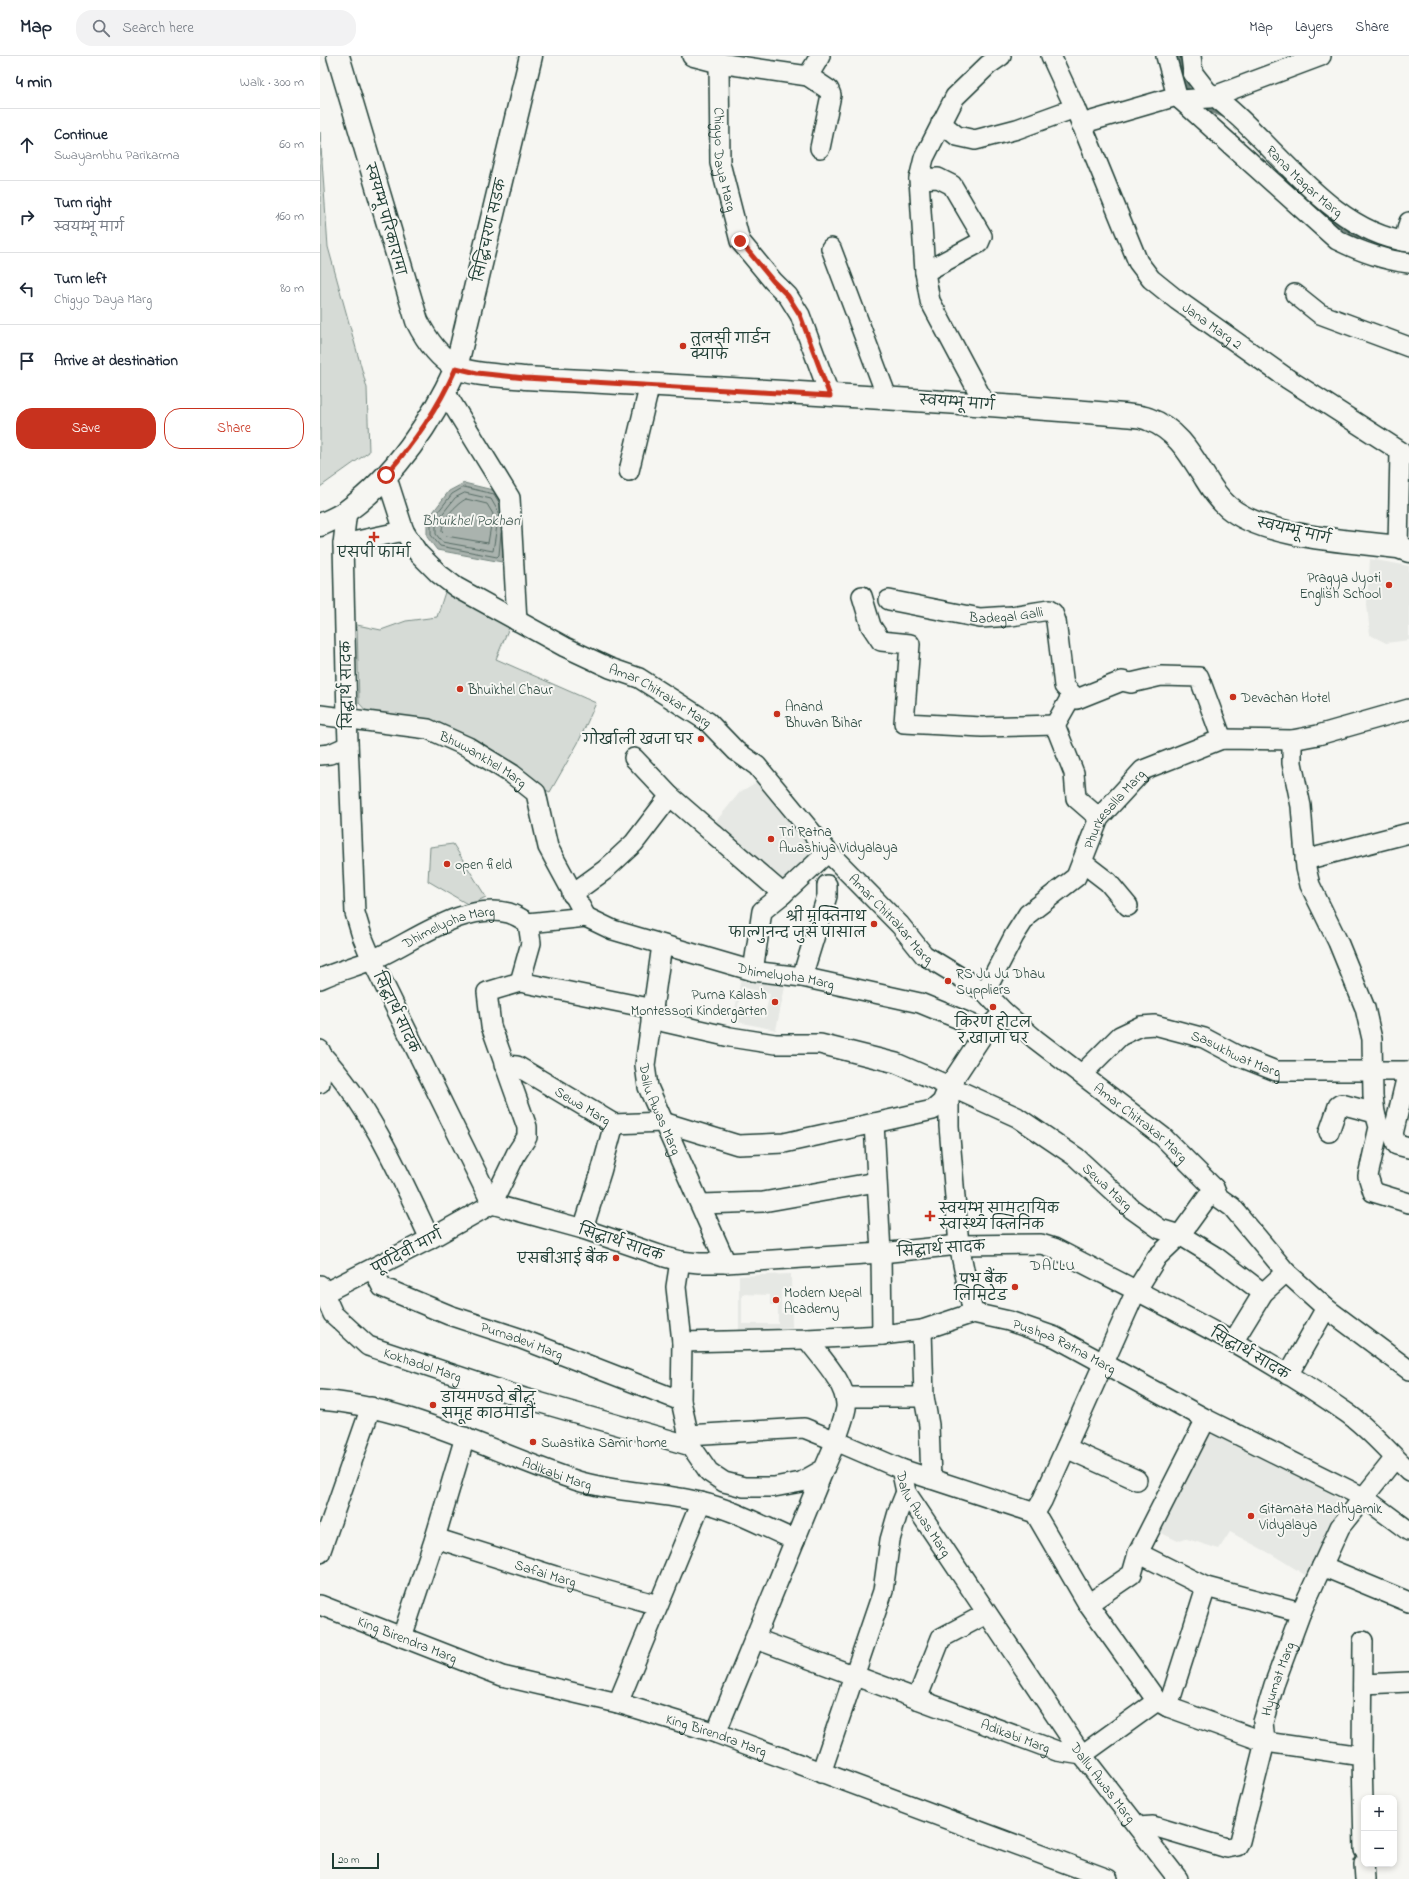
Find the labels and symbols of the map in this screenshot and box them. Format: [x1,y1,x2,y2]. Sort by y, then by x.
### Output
street label: Chigyo Daya Marg [707,107,741,214]
street label: Rana Magar Marg [1261,141,1347,224]
street label: स्वयम्भू परिकारामा [358,159,413,279]
street label: सिद्धिचरण सडक [466,175,513,285]
route end [731,232,749,250]
street label: Jana Marg 2 [1177,298,1246,355]
place label: तुलसी गार्डन क्याफे [690,327,771,366]
marker: तुलसी गार्डन क्याफे [678,341,688,351]
street label: स्वयम्भू मार्ग [918,388,997,417]
route start [377,466,395,484]
water label: Bhuikhel Pokhari [422,510,522,532]
street label: स्वयम्भू मार्ग [1254,511,1335,550]
marker: एसपी फार्मा [369,532,379,542]
place label: एसपी फार्मा [336,541,412,564]
place label: Pragya Jyoti English School [1299,568,1381,606]
marker: Pragya Jyoti English School [1384,580,1394,590]
street label: Badegal Galli [966,602,1045,630]
street label: सिद्धार्थ सादक [334,640,359,730]
street label: Amar Chitrakar Marg [606,659,717,734]
place label: Bhuikhel Chaur [467,680,553,701]
marker: Bhuikhel Chaur [455,684,465,694]
place label: Devachan Hotel [1240,688,1330,709]
marker: Devachan Hotel [1228,692,1238,702]
place label: Anand Bhuvan Bihar [784,697,863,734]
marker: Anand Bhuvan Bihar [772,709,782,719]
street label: Bhuwankhel Marg [435,726,531,795]
place label: गोर्खाली खजा घर [582,727,694,751]
marker: गोर्खाली खजा घर [696,734,706,744]
street label: Phurkesalla Marg [1079,765,1152,852]
place label: Tri Ratna Awashiya Vidyalaya [779,822,898,860]
marker: Tri Ratna Awashiya Vidyalaya [766,834,776,844]
place label: open field [455,855,512,876]
marker: open field [442,859,452,869]
street label: Amar Chitrakar Marg [843,869,936,971]
street label: Dhimelyoha Marg [398,902,495,955]
place label: श्री मुक्तिनाथ फाल्गुनन्द जुस पासाल [728,905,867,944]
marker: श्री मुक्तिनाथ फाल्गुनन्द जुस पासाल [869,919,879,929]
street label: Dhimelyoha Marg [733,958,836,997]
place label: RS Ju Ju Dhau Suppliers [956,964,1045,1001]
street label: सिद्धार्थ सादक [366,967,427,1058]
marker: RS Ju Ju Dhau Suppliers [943,976,953,986]
place label: Purna Kalash Montessori Kindergarten [631,985,767,1023]
marker: Purna Kalash Montessori Kindergarten [770,997,780,1007]
marker: किरण होटल र खाजा घर [988,1002,998,1012]
place label: किरण होटल र खाजा घर [954,1011,1032,1050]
street label: Sasukhwat Marg [1189,1026,1280,1084]
street label: Dallu Awas Marg [633,1061,686,1159]
street label: Amar Chitrakar Marg [1088,1078,1192,1169]
street label: Sewa Marg [550,1082,614,1133]
street label: Sewa Marg [1077,1159,1137,1217]
place label: स्वयम्भू सामुदायिक स्वास्थ्य क्लिनिक [938,1197,1060,1236]
marker: स्वयम्भू सामुदायिक स्वास्थ्य क्लिनिक [924,1210,936,1222]
street label: सिद्धार्थ सादक [574,1218,667,1267]
street label: पूर्णदेवी मार्ग [366,1221,448,1280]
street label: सिद्धार्थ सादक [895,1234,987,1263]
place label: एसबीआई बैंक [516,1246,609,1270]
marker: एसबीआई बैंक [611,1253,621,1263]
district label: DALLU [1029,1255,1076,1277]
place label: प्रभु बैंक लिमिटेड [953,1267,1008,1307]
marker: प्रभु बैंक लिमिटेड [1010,1282,1020,1292]
place label: Modern Nepal Academy [784,1283,862,1321]
marker: Modern Nepal Academy [771,1295,781,1305]
street label: Pushpa Ratna Marg [1009,1314,1119,1381]
street label: Purnadevi Marg [478,1317,566,1367]
street label: सिद्धार्थ सादक [1205,1321,1295,1386]
street label: Kokhadol Marg [380,1343,464,1389]
place label: डायमण्डवे बौद्ध समूह काठमाडौं [440,1384,537,1425]
marker: डायमण्डवे बौद्ध समूह काठमाडौं [428,1400,438,1410]
place label: Swastika Samir home [541,1433,668,1454]
marker: Swastika Samir home [528,1437,538,1447]
street label: Adikabi Marg [518,1452,594,1497]
street label: Dallu Awas Marg [890,1469,956,1562]
place label: Gitamata Madhyamik Vidyalaya [1258,1499,1383,1537]
marker: Gitamata Madhyamik Vidyalaya [1246,1511,1256,1521]
street label: Safai Marg [512,1555,578,1594]
street label: King Birendra Marg [354,1612,460,1670]
street label: Hyumat Marg [1256,1639,1302,1719]
street label: King Birendra Marg [663,1709,770,1764]
street label: Adikabi Marg [977,1714,1053,1760]
street label: Dallu Awas Marg [1064,1738,1140,1829]
scale bar [332,1851,379,1870]

